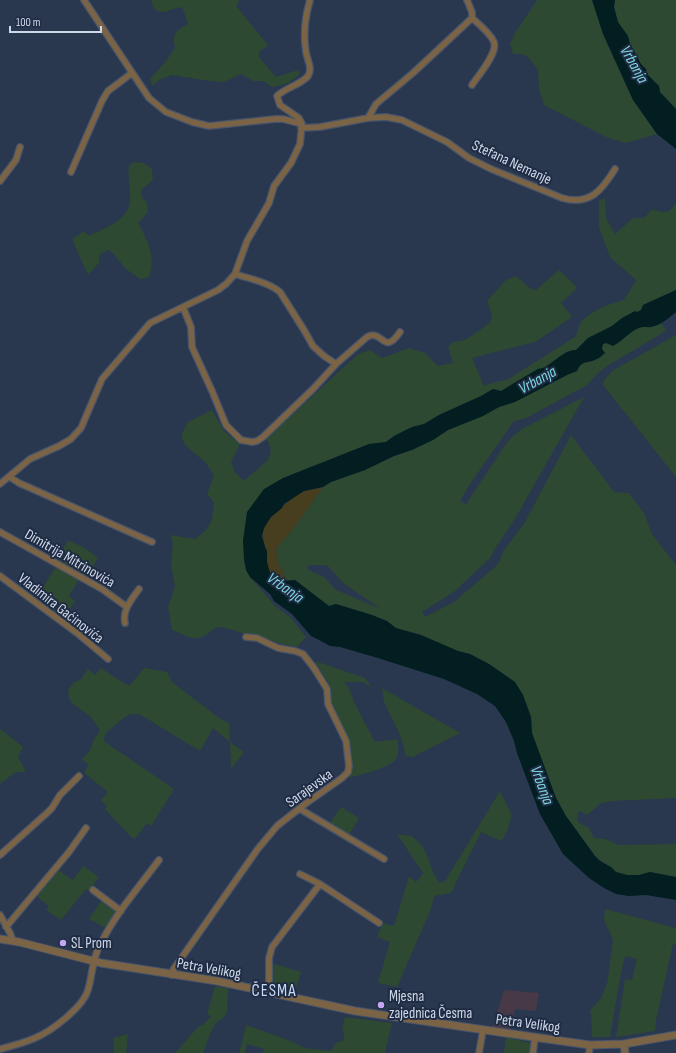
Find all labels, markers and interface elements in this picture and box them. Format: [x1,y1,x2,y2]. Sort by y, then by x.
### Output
scale bar [10,8,101,34]
text: 100 m [16,15,41,30]
water label: Vrbanja [615,43,652,87]
street label: Stefana Nemanje [469,136,555,189]
water label: Vrbanja [516,362,560,398]
street label: Dimitrija Mitrinovića [21,525,119,592]
street label: Vladimira Gaćinovića [14,569,108,648]
water label: Vrbanja [263,569,307,608]
water label: Vrbanja [526,763,558,808]
street label: Sarajevska [282,765,337,812]
place label: SL Prom [71,934,112,953]
marker: SL Prom [58,938,68,948]
street label: Petra Velikog [175,953,243,983]
district label: ČESMA [252,981,296,1001]
place label: Mjesna zajednica Česma [389,987,472,1023]
marker: Mjesna zajednica Česma [376,1000,386,1010]
street label: Petra Velikog [494,1010,561,1037]

